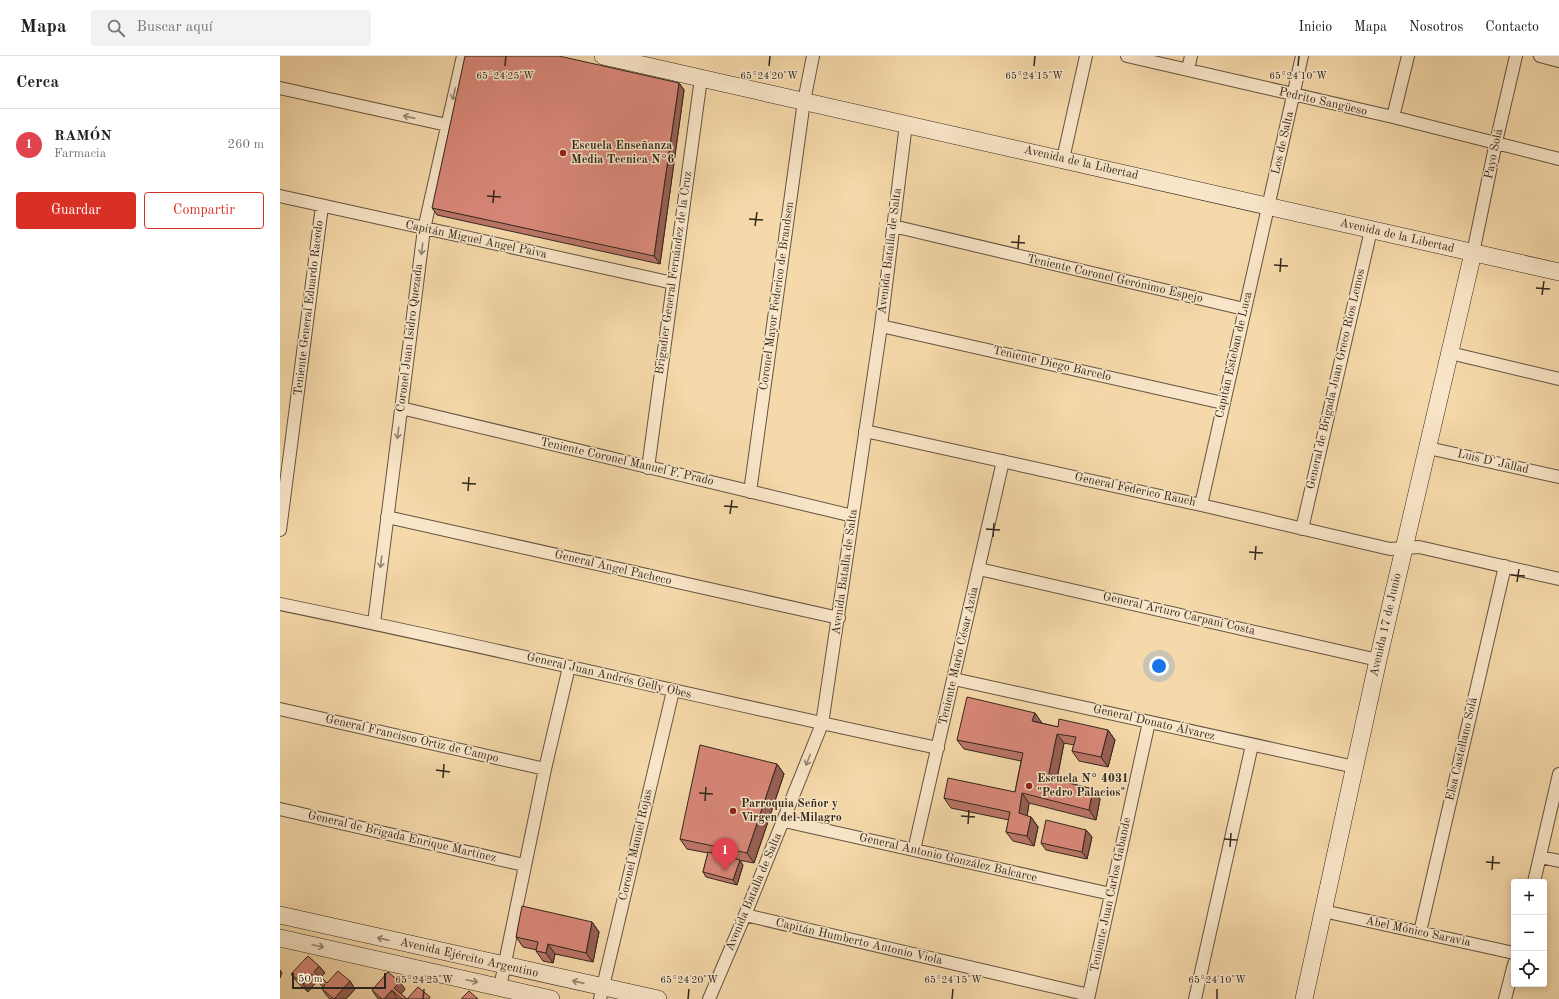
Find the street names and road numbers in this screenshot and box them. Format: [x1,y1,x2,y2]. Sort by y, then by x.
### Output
street label: Pedrito Sangüeso [1278,86,1368,118]
street label: Los de Salta [1270,110,1296,176]
street label: Payo Solá [1483,128,1505,180]
street label: Avenida de la Libertad [1023,144,1139,182]
street label: Brigadier General Fernández de la Cruz [654,171,694,375]
street label: Avenida Batalla de Salta [876,187,904,315]
street label: Coronel Mayor Federico de Brandsen [758,200,796,391]
street label: Capitán Miguel Ángel Paiva [404,216,549,261]
street label: Avenida de la Libertad [1339,217,1455,255]
street label: Teniente General Eduardo Racedo [292,220,326,396]
street label: Teniente Coronel Gerónimo Espejo [1026,253,1204,305]
street label: Coronel Juan Isidro Quezada [395,263,425,413]
street label: General de Brigada Juan Greco Ríos Lemos [1305,268,1367,490]
street label: Capitán Esteban de Luca [1214,291,1254,419]
street label: Teniente Diego Barcelo [992,345,1112,383]
street label: Teniente Coronel Manuel F. Prado [539,436,715,488]
street label: Luis D' Jallad [1456,448,1530,476]
street label: General Federico Rauch [1073,471,1197,509]
street label: Avenida Batalla de Salta [830,508,860,636]
street label: General Ángel Pacheco [553,546,673,587]
street label: Avenida 17 de Junio [1368,572,1404,678]
street label: Teniente Mario César Azúa [937,586,981,726]
street label: General Arturo Carpani Costa [1102,591,1256,637]
street label: General Juan Andrés Gelly Obes [525,651,693,701]
street label: Elsa Castellano Solá [1444,696,1480,802]
street label: General Donato Álvarez [1092,700,1217,743]
street label: General Francisco Ortiz de Campo [324,713,500,765]
street label: Coronel Manuel Rojas [617,788,655,902]
street label: General de Brigada Enrique Martínez [307,809,497,865]
street label: Teniente Juan Carlos Gabande [1089,816,1133,974]
street label: Avenida Batalla de Salta [724,831,784,953]
street label: General Antonio González Balcarce [858,832,1039,884]
street label: Abel Mónico Saravia [1364,915,1472,949]
street label: Capitán Humberto Antonio Viola [774,917,944,967]
street label: Avenida Ejército Argentino [398,936,540,980]

